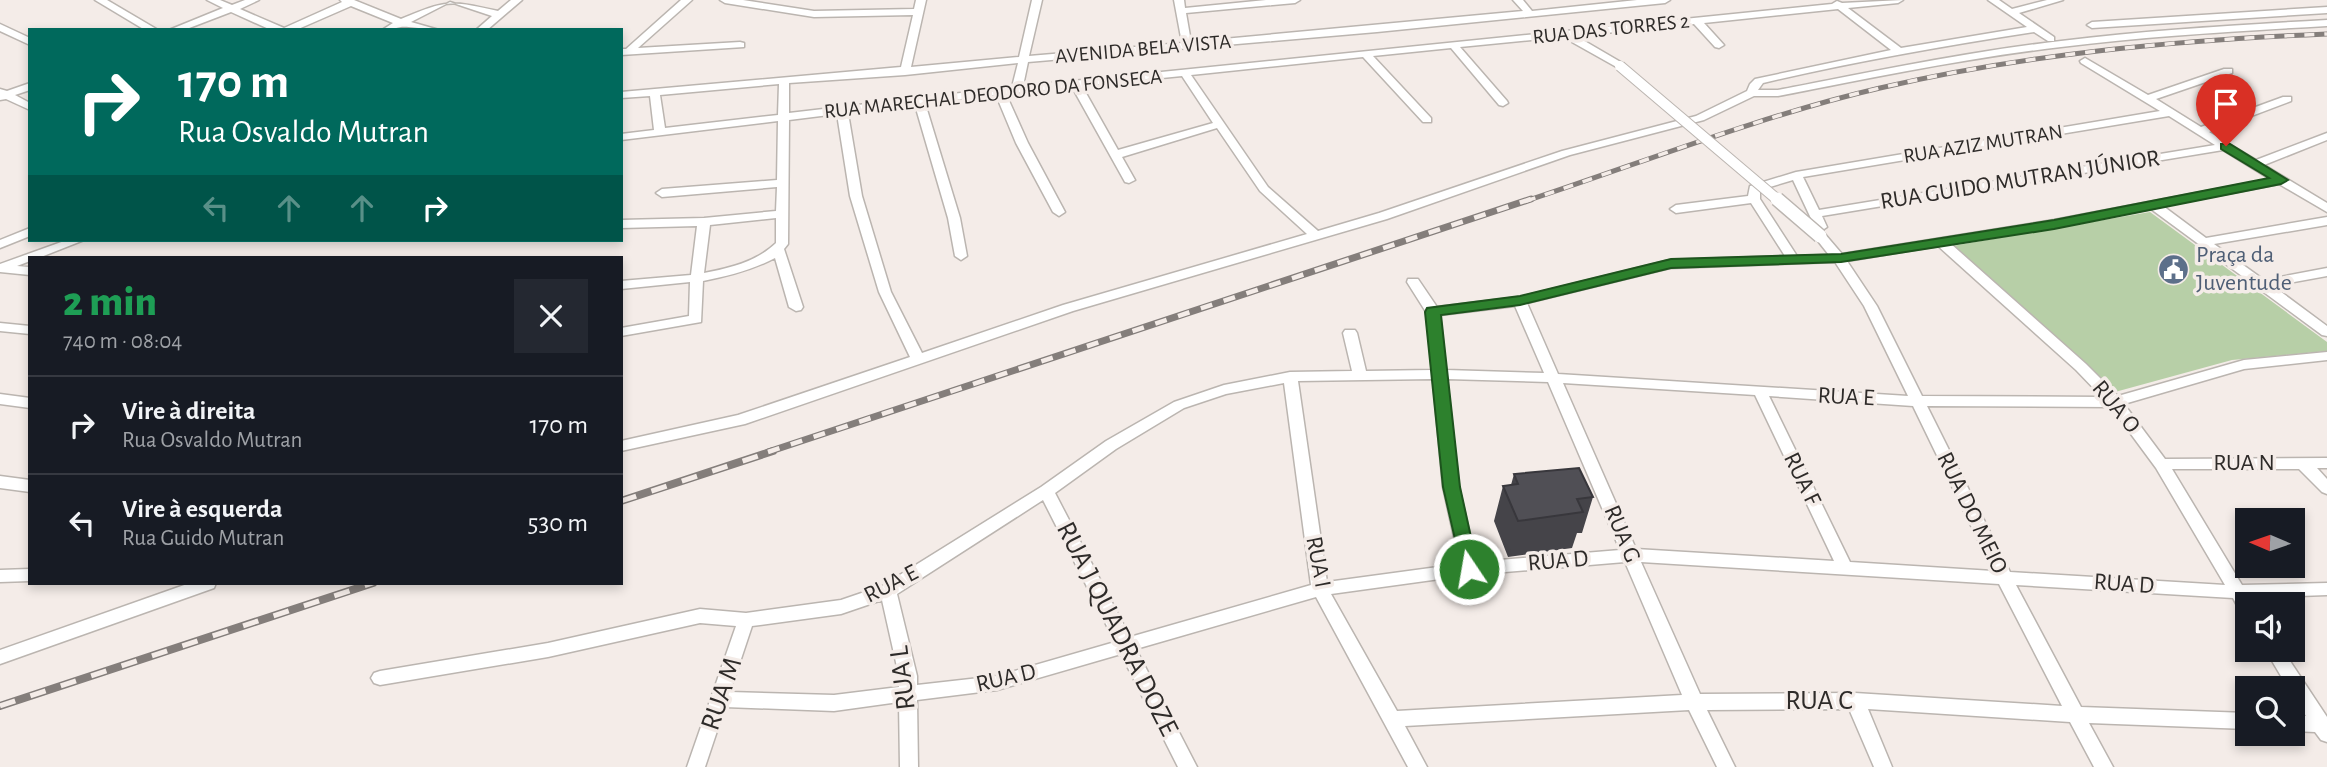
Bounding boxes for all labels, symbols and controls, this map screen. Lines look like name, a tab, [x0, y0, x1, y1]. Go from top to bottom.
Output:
street label: RUA DAS TORRES 2	[1532, 10, 1690, 48]
street label: AVENIDA BELA VISTA	[1054, 31, 1232, 67]
icon: right	[63, 56, 154, 147]
text: 170 m	[178, 58, 289, 107]
street label: RUA MARECHAL DEODORO DA FONSECA	[823, 66, 1163, 122]
pin	[2196, 74, 2256, 146]
icon: arrive	[2207, 85, 2245, 123]
text: Rua Osvaldo Mutran	[178, 116, 429, 148]
street label: RUA AZIZ MUTRAN	[1902, 121, 2064, 167]
street label: RUA GUIDO MUTRAN JÚNIOR	[1878, 144, 2161, 214]
icon: left	[197, 189, 235, 227]
icon: ahead	[270, 189, 308, 227]
icon: ahead	[343, 189, 381, 227]
icon: right	[416, 189, 454, 227]
place label: Praça da Juventude	[2196, 243, 2292, 295]
public building icon: Praça da Juventude	[2156, 252, 2190, 286]
button: close	[514, 279, 588, 353]
text: 2 min	[63, 281, 157, 323]
text: 740 m · 08:04	[63, 330, 182, 353]
street label: RUA O	[2087, 376, 2145, 438]
street label: RUA E	[1817, 384, 1875, 410]
text: Vire à direita	[122, 398, 256, 424]
icon: right	[63, 406, 101, 444]
text: 170 m	[529, 412, 588, 438]
text: Rua Osvaldo Mutran	[122, 429, 302, 452]
street label: RUA F	[1779, 449, 1825, 510]
street label: RUA DO MEIO	[1932, 449, 2012, 577]
street label: RUA N	[2213, 451, 2275, 475]
text: Vire à esquerda	[122, 496, 283, 522]
street label: RUA G	[1599, 502, 1645, 566]
icon: left	[63, 504, 101, 542]
north arrow	[2235, 508, 2305, 578]
map controls	[2235, 508, 2305, 746]
text: 530 m	[528, 510, 588, 536]
street label: RUA J QUADRA DOZE	[1051, 518, 1183, 740]
text: Rua Guido Mutran	[122, 527, 284, 550]
position arrow	[1432, 532, 1506, 606]
street label: RUA I	[1301, 534, 1335, 590]
street label: RUA D	[1527, 546, 1589, 576]
street label: RUA E	[860, 560, 922, 608]
street label: RUA D	[2093, 570, 2155, 598]
button: sound	[2235, 592, 2305, 662]
street label: RUA L	[885, 644, 921, 712]
street label: RUA M	[697, 654, 747, 734]
street label: RUA D	[974, 659, 1038, 697]
button: search	[2235, 676, 2305, 746]
street label: RUA C	[1785, 687, 1853, 715]

